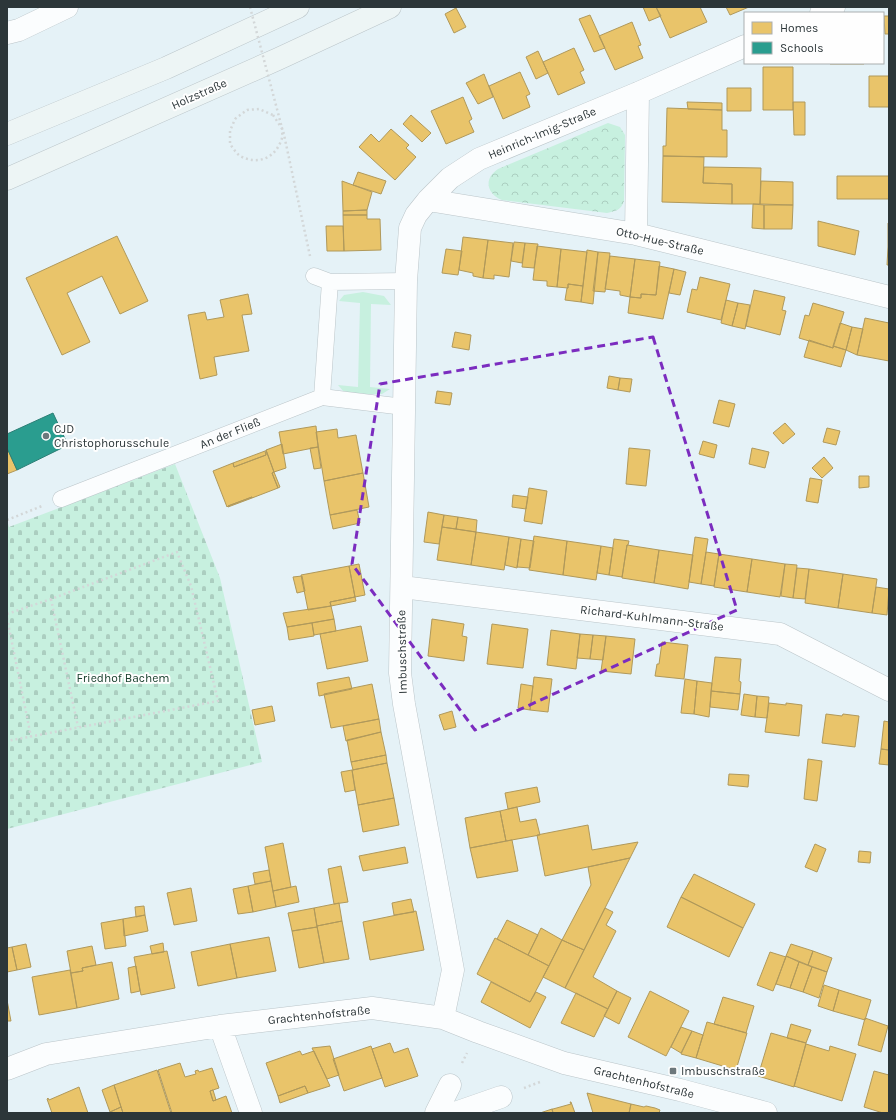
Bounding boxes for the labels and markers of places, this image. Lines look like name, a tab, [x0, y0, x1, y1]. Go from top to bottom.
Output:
place label: CJD Christophorusschule	[54, 422, 169, 450]
marker: CJD Christophorusschule	[41, 431, 51, 441]
place label: Imbuschstraße	[681, 1064, 765, 1078]
marker: Imbuschstraße	[668, 1066, 678, 1076]

